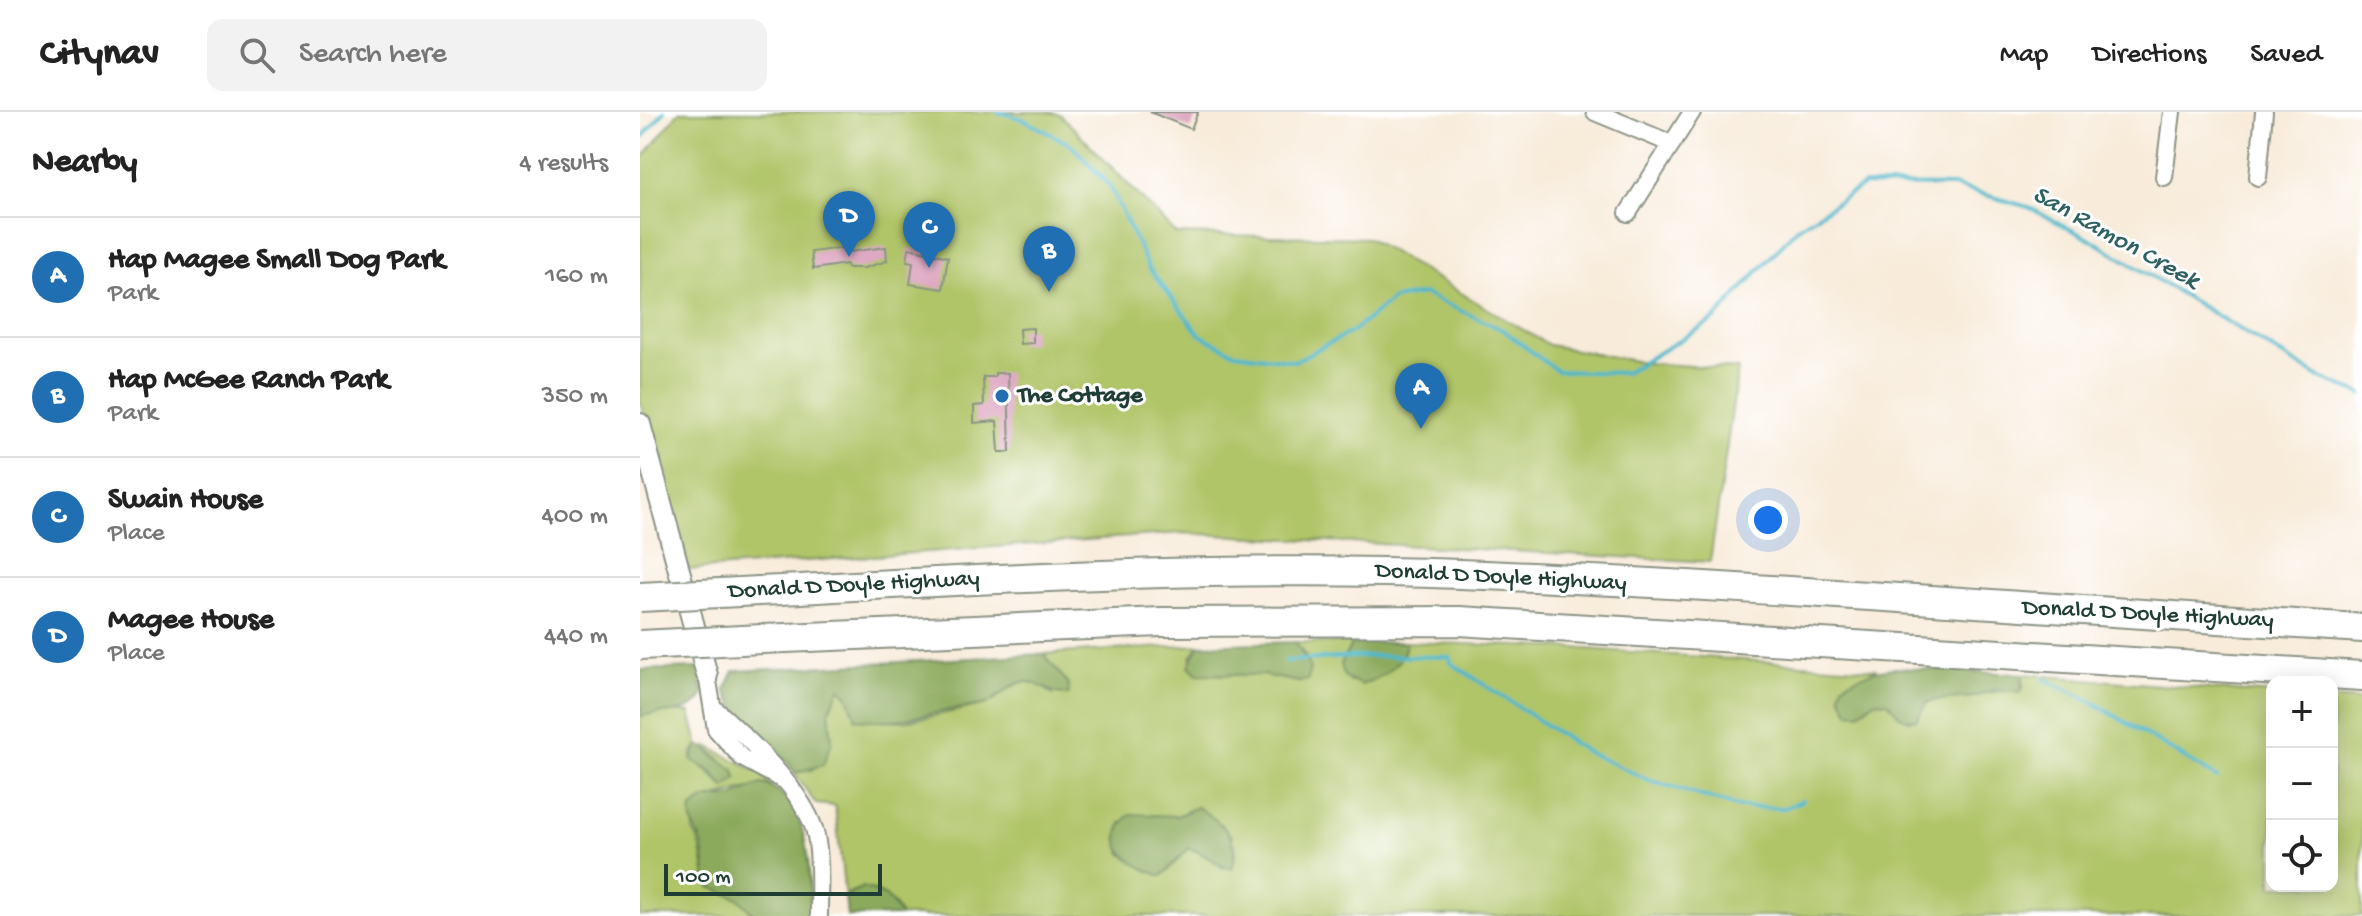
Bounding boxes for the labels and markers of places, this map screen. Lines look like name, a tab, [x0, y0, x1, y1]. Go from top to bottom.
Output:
pin: D	[823, 191, 875, 257]
pin: C	[903, 202, 955, 268]
pin: B	[1023, 226, 1075, 292]
pin: A	[1395, 363, 1447, 429]
place label: The Cottage	[1016, 382, 1144, 411]
marker: The Cottage	[993, 387, 1011, 405]

